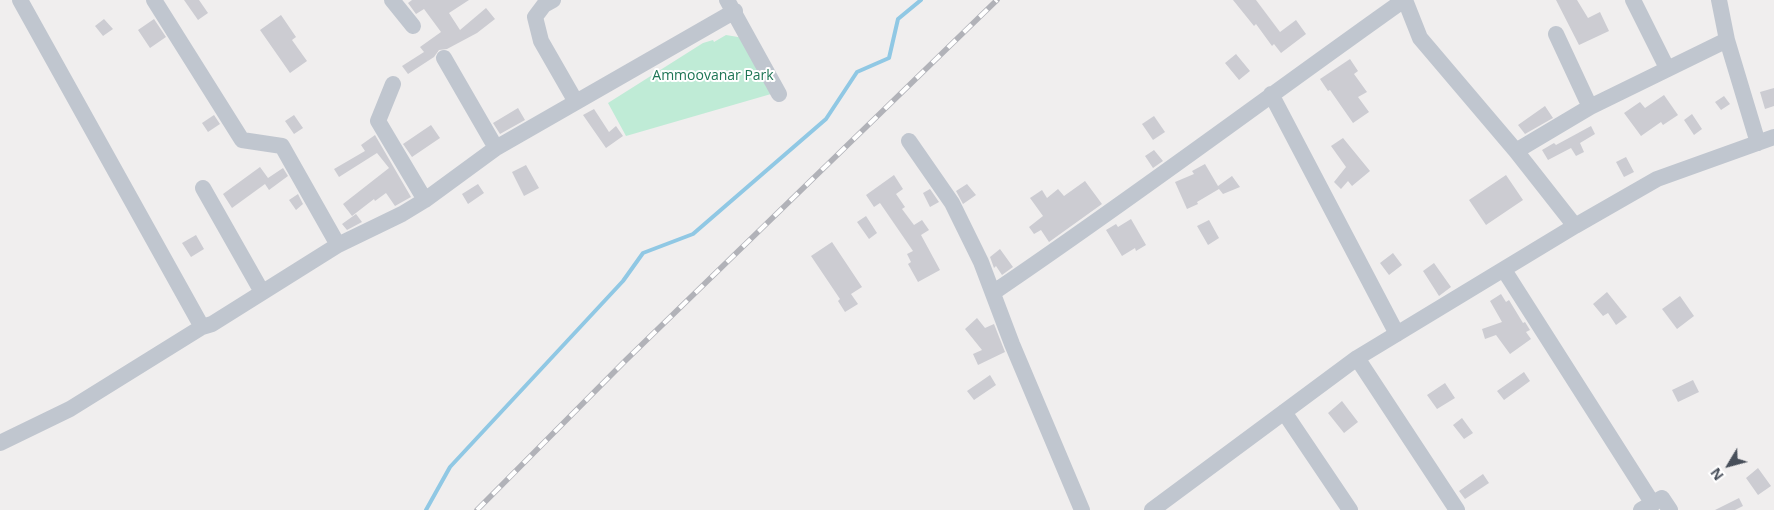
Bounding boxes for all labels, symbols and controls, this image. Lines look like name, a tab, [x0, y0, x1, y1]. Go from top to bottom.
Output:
park label: Ammoovanar Park	[652, 68, 774, 84]
north arrow	[1704, 440, 1754, 490]
text: N	[1706, 464, 1728, 485]

